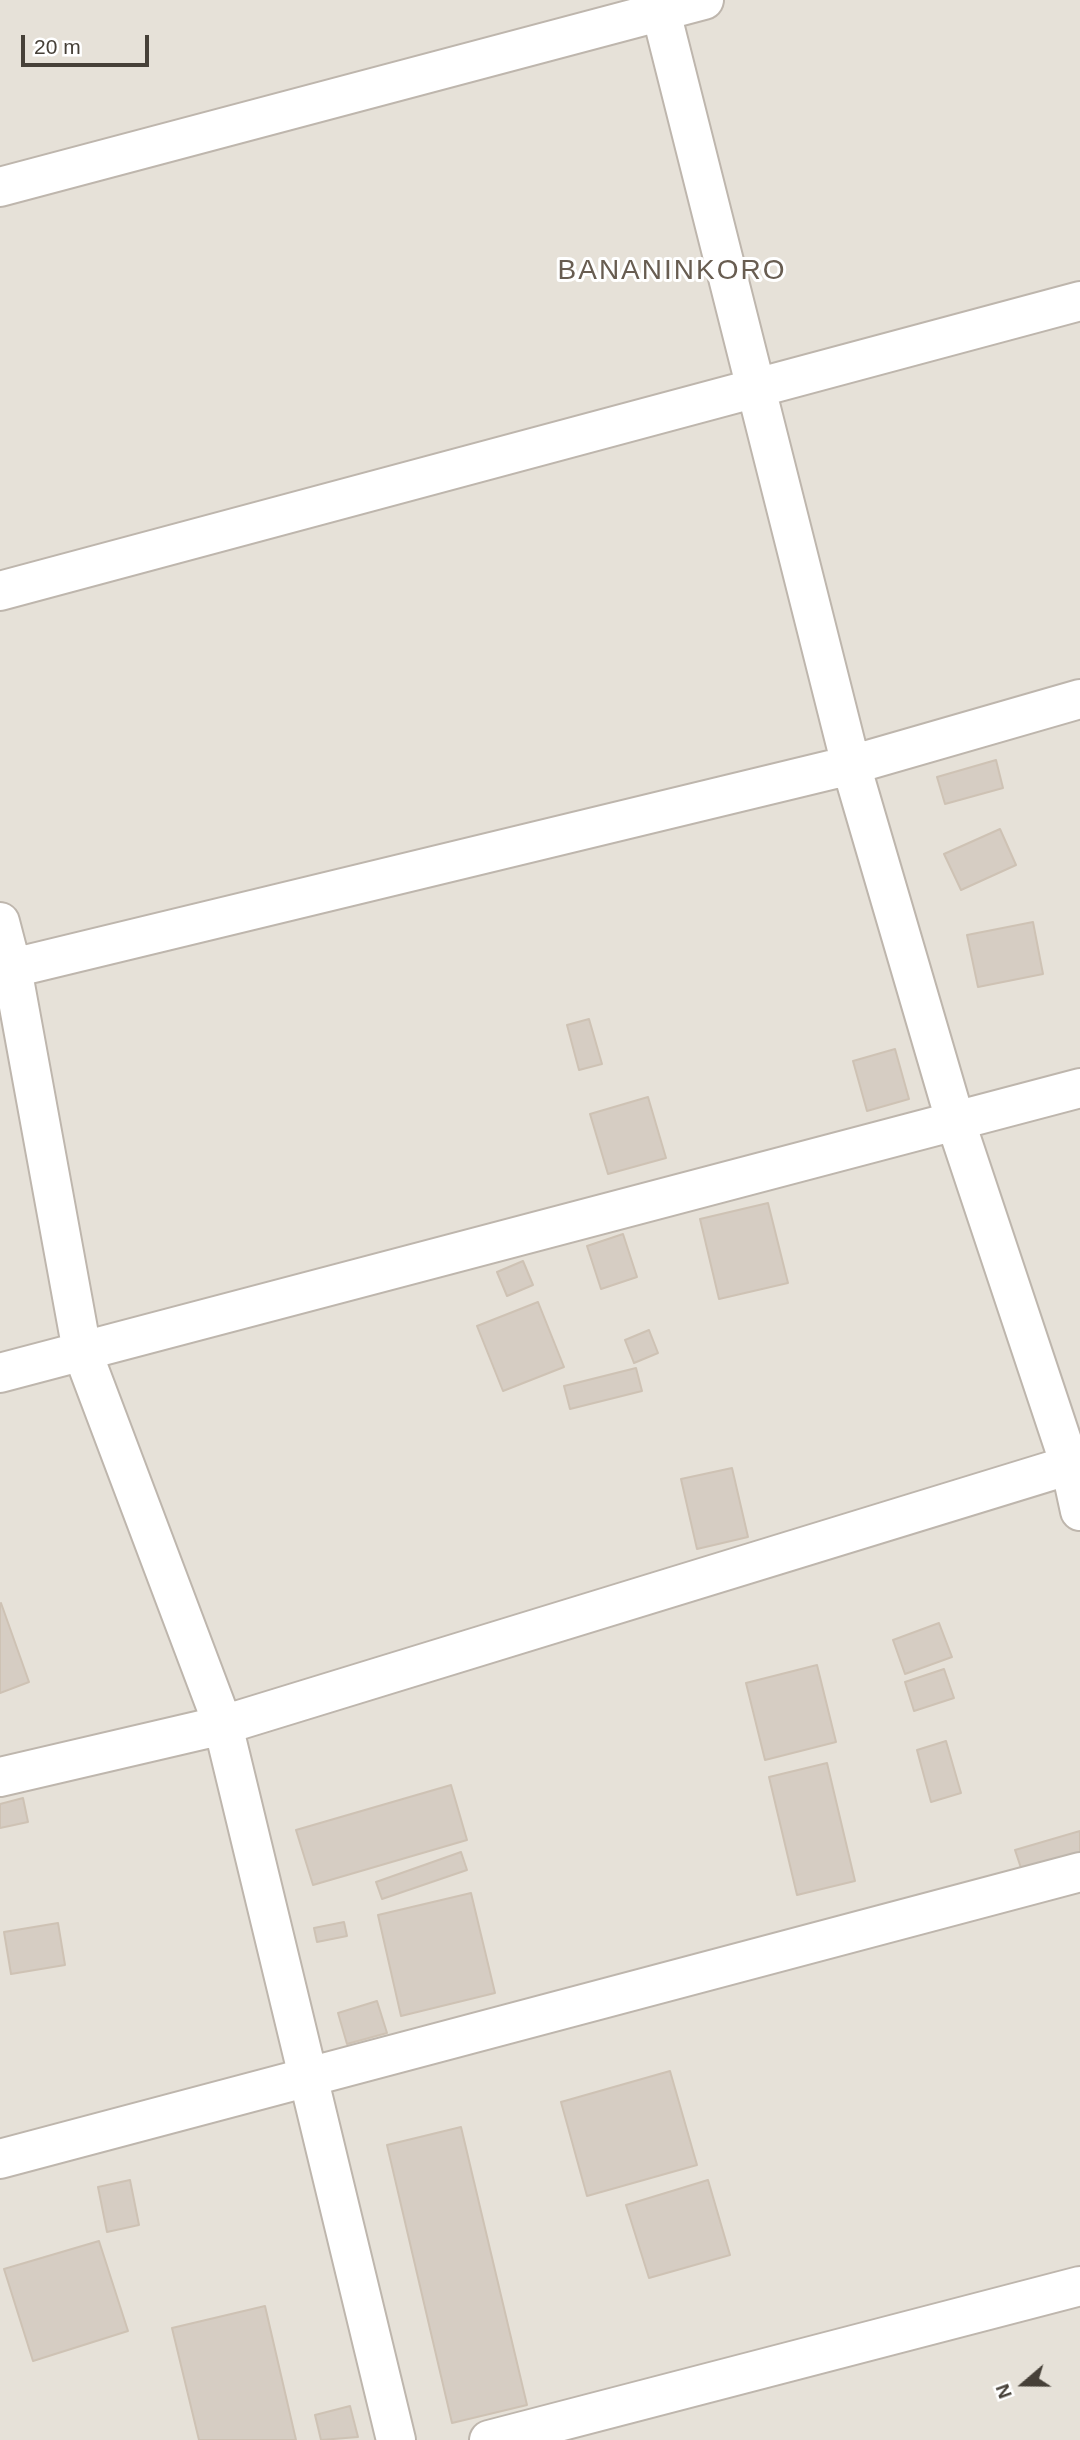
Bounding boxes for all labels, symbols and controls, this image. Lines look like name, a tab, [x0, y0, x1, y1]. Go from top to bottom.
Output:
scale bar	[24, 21, 152, 65]
text: 20 m	[34, 35, 81, 58]
district label: BANANINKORO	[559, 254, 785, 288]
north arrow	[989, 2349, 1059, 2419]
text: N	[992, 2381, 1016, 2401]

